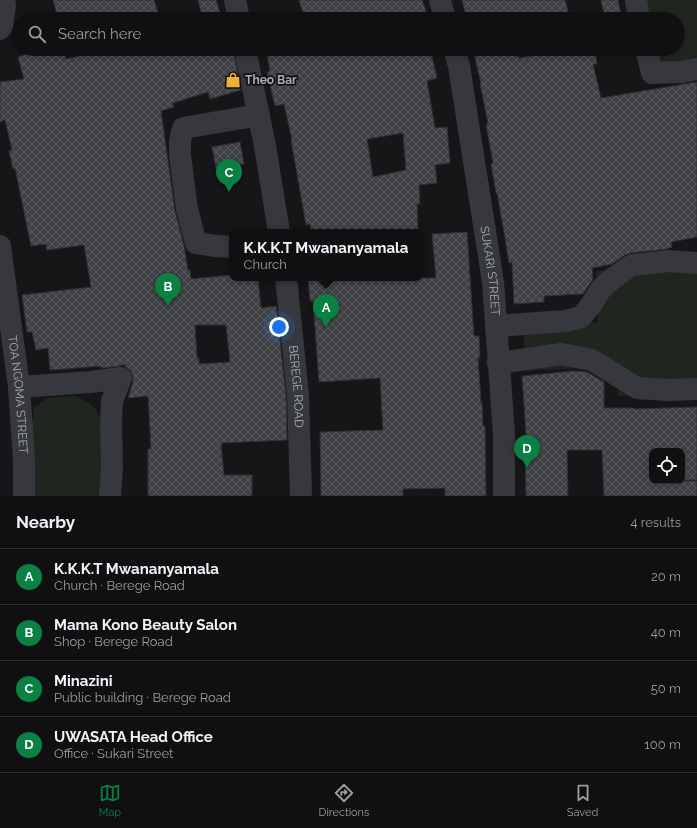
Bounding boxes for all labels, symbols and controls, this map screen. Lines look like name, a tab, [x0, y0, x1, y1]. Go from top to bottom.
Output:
search box	[12, 12, 685, 56]
icon: search	[26, 23, 48, 45]
text: Search here	[58, 25, 141, 43]
shop icon: Theo Bar	[224, 71, 242, 89]
place label: Theo Bar	[245, 73, 297, 87]
pin: C	[216, 159, 242, 192]
street label: SUKARI STREET	[477, 225, 502, 317]
popup	[229, 229, 423, 281]
text: K.K.K.T Mwananyamala	[244, 239, 408, 257]
text: Church	[244, 257, 287, 272]
pin: B	[155, 273, 181, 306]
pin: A	[313, 294, 339, 327]
your location	[269, 317, 289, 337]
street label: TOA NGOMA STREET	[5, 335, 31, 455]
street label: BEREGE ROAD	[286, 345, 306, 428]
pin: D	[514, 435, 540, 468]
map controls	[649, 448, 685, 484]
button: locate	[649, 448, 685, 484]
text: Nearby	[16, 512, 75, 532]
text: 4 results	[630, 515, 681, 530]
text: K.K.K.T Mwananyamala	[54, 560, 219, 578]
text: A	[25, 569, 33, 584]
text: 20 m	[651, 569, 681, 584]
text: Church · Berege Road	[54, 578, 185, 593]
text: Mama Kono Beauty Salon	[54, 616, 237, 634]
text: B	[25, 625, 33, 640]
text: 40 m	[651, 625, 681, 640]
text: Shop · Berege Road	[54, 634, 173, 649]
text: Minazini	[54, 672, 113, 690]
text: C	[25, 681, 33, 696]
text: 50 m	[651, 681, 681, 696]
text: Public building · Berege Road	[54, 690, 231, 705]
text: UWASATA Head Office	[54, 728, 213, 746]
text: D	[24, 737, 34, 752]
text: 100 m	[644, 737, 681, 752]
text: Office · Sukari Street	[54, 746, 173, 761]
tab: Map	[99, 782, 121, 819]
tab: Directions	[319, 782, 369, 819]
tab: Saved	[567, 782, 598, 819]

